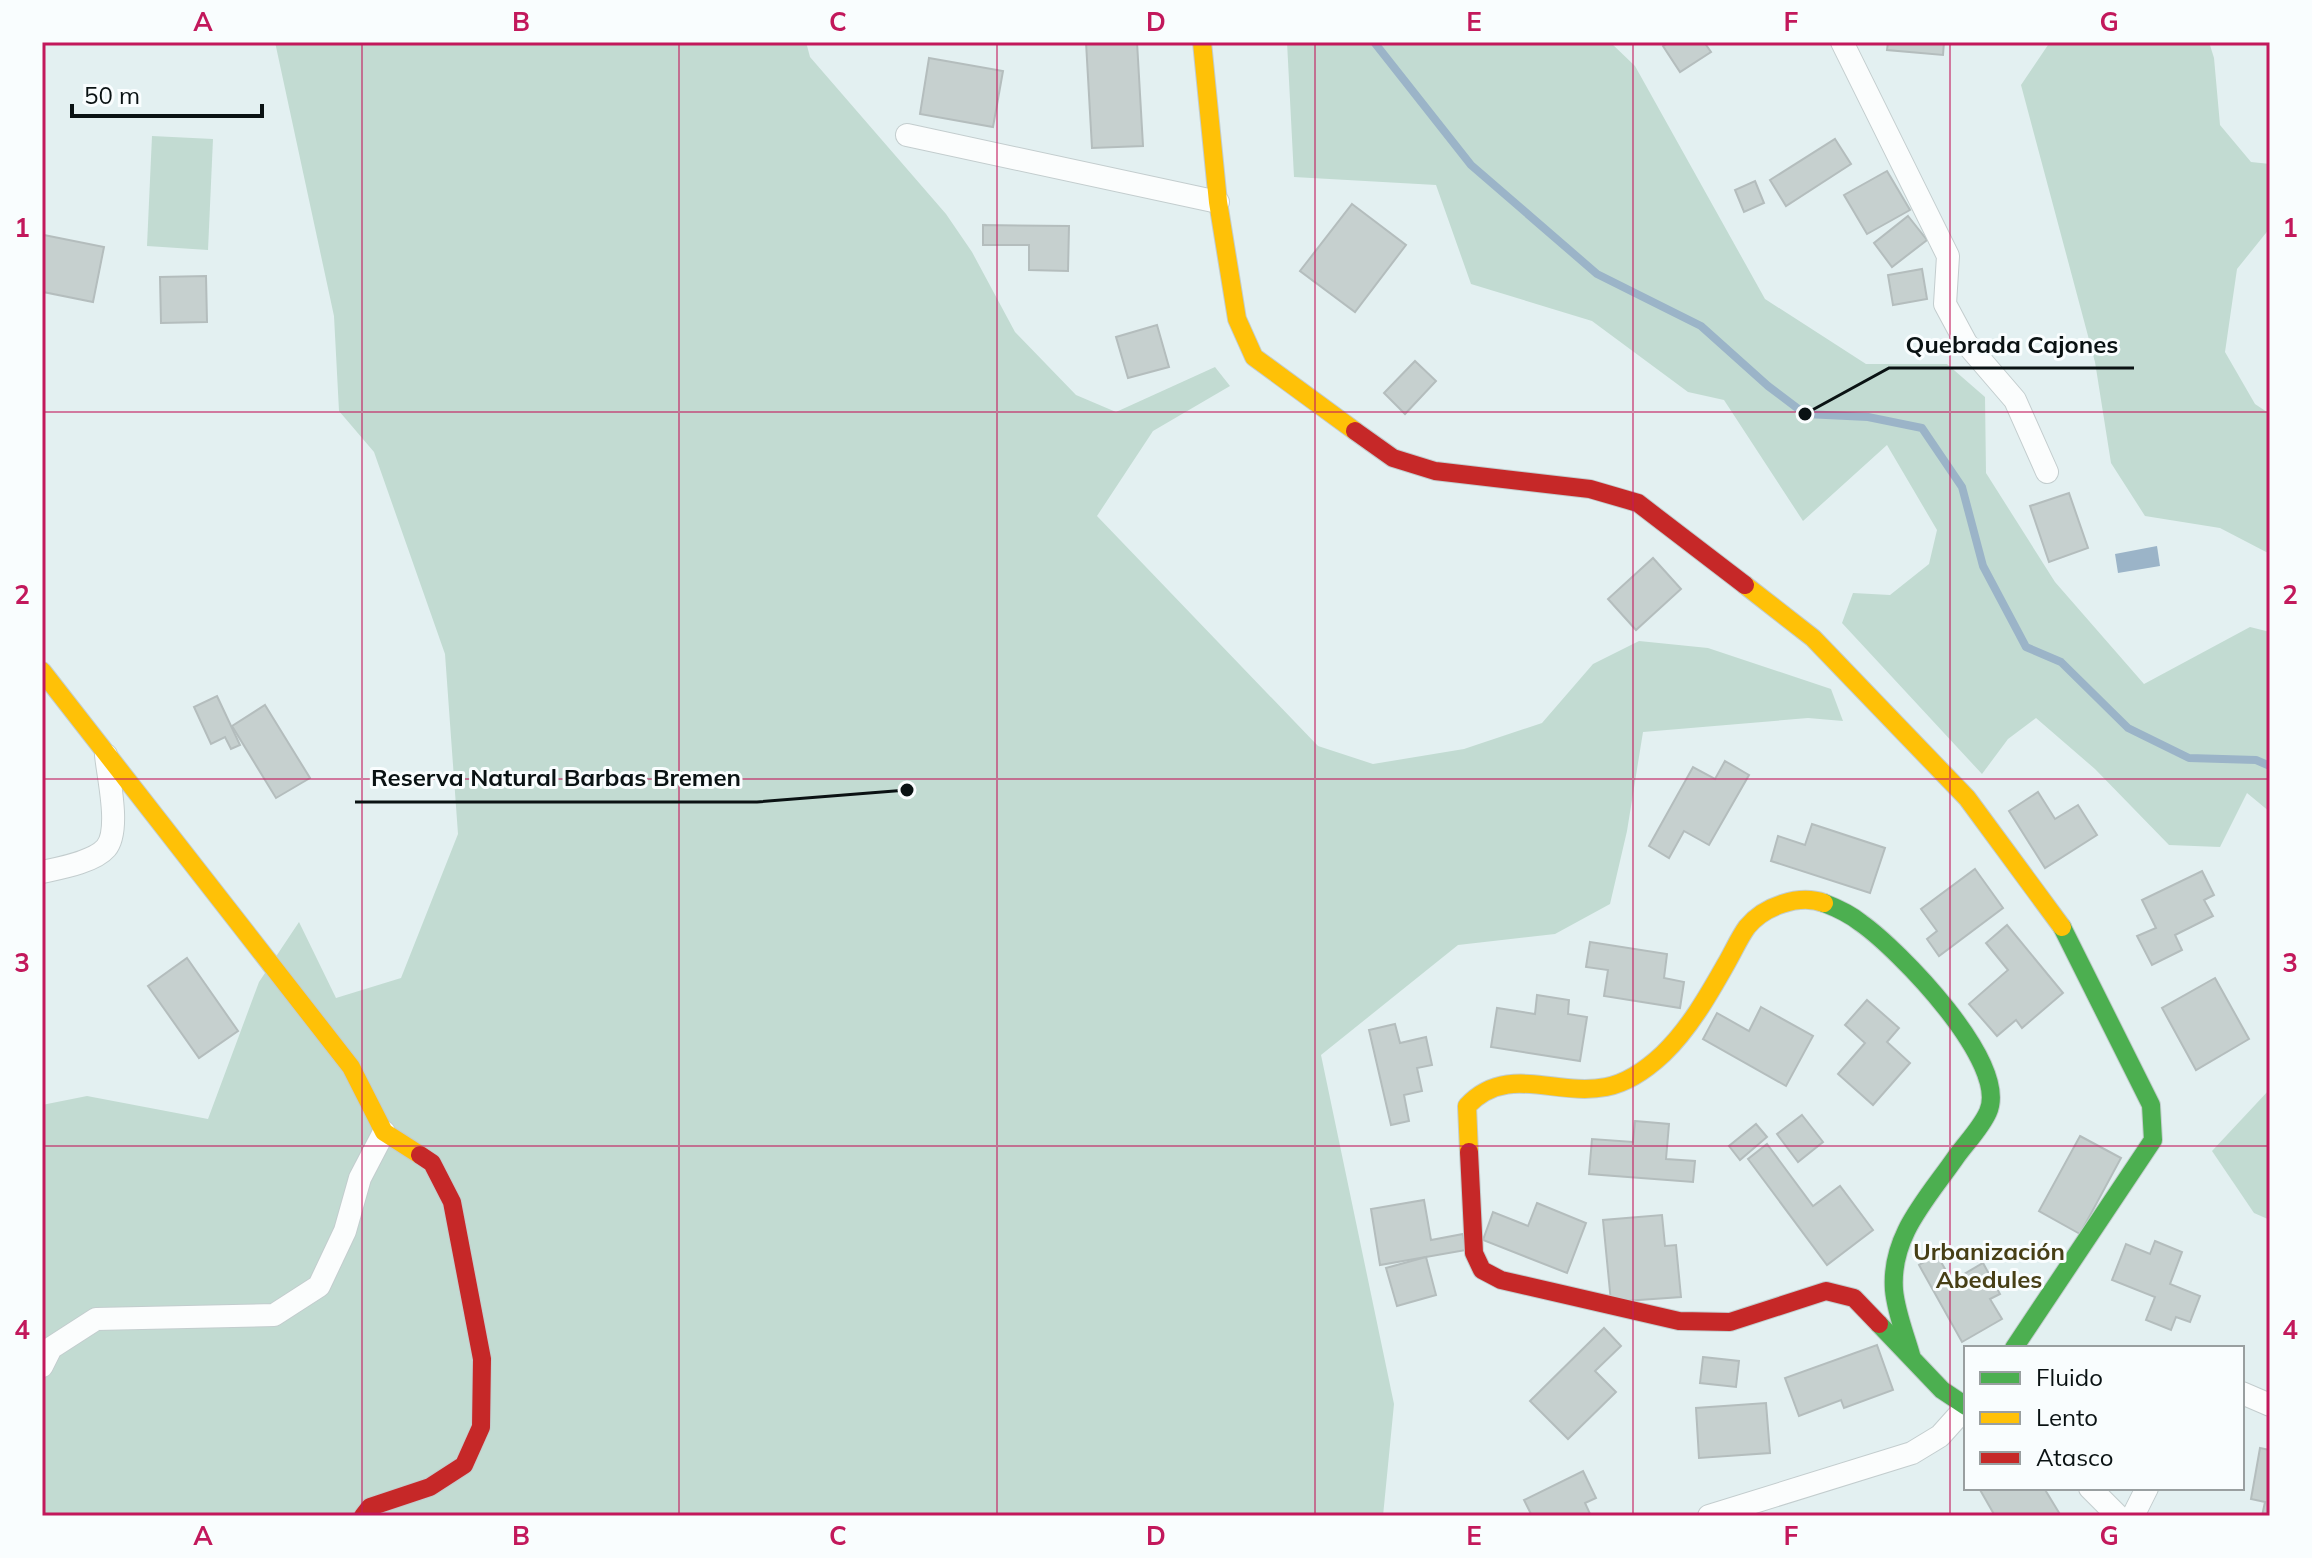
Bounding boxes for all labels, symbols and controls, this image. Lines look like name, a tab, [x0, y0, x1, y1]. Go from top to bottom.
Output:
text: A	[193, 5, 213, 38]
text: B	[512, 5, 530, 38]
text: C	[829, 5, 847, 38]
text: D	[1146, 5, 1166, 38]
text: E	[1466, 5, 1482, 38]
text: F	[1784, 5, 1799, 38]
text: G	[2099, 5, 2119, 38]
scale bar	[72, 68, 262, 118]
text: 50 m	[84, 80, 140, 110]
text: 1	[14, 211, 30, 244]
text: 1	[2282, 211, 2298, 244]
callout: Quebrada Cajones	[1889, 320, 2134, 368]
text: Quebrada Cajones	[1906, 329, 2118, 359]
text: 2	[14, 578, 30, 611]
text: 2	[2282, 578, 2298, 611]
callout: Reserva Natural Barbas Bremen	[355, 754, 757, 802]
text: Reserva Natural Barbas Bremen	[371, 762, 741, 792]
text: 3	[14, 946, 30, 979]
text: 3	[2282, 946, 2298, 979]
district label: Urbanización Abedules	[1913, 1236, 2065, 1294]
text: 4	[14, 1313, 30, 1346]
text: 4	[2282, 1313, 2298, 1346]
legend	[1964, 1346, 2244, 1490]
text: Fluido	[2036, 1362, 2103, 1392]
text: Lento	[2036, 1402, 2098, 1432]
text: Atasco	[2036, 1442, 2113, 1472]
text: A	[193, 1519, 213, 1552]
text: B	[512, 1519, 530, 1552]
text: C	[829, 1519, 847, 1552]
text: D	[1146, 1519, 1166, 1552]
text: E	[1466, 1519, 1482, 1552]
text: F	[1784, 1519, 1799, 1552]
text: G	[2099, 1519, 2119, 1552]

